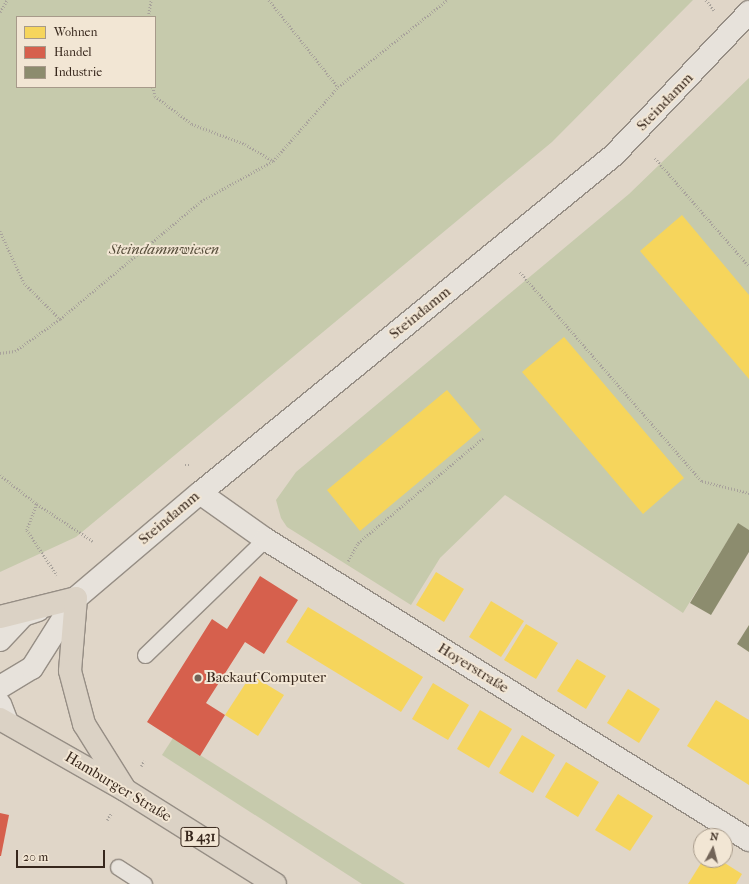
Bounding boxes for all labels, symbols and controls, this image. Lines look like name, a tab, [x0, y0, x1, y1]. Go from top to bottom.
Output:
legend	[16, 16, 156, 88]
text: Wohnen	[54, 25, 98, 39]
text: Handel	[54, 45, 92, 59]
text: Industrie	[54, 65, 102, 79]
street label: Steindamm	[633, 69, 697, 135]
park label: Steindammwiesen	[109, 241, 219, 259]
street label: Steindamm	[386, 283, 454, 343]
street label: Steindamm	[135, 487, 203, 549]
street label: Hoyerstraße	[434, 639, 512, 697]
place label: Backauf Computer	[206, 669, 326, 687]
marker: Backauf Computer	[193, 673, 203, 683]
street label: Hamburger Straße	[62, 748, 174, 826]
road number: B 431	[180, 825, 220, 849]
north arrow	[693, 828, 733, 868]
text: N	[709, 830, 719, 844]
scale bar	[18, 842, 107, 868]
text: 20 m	[23, 850, 48, 864]

